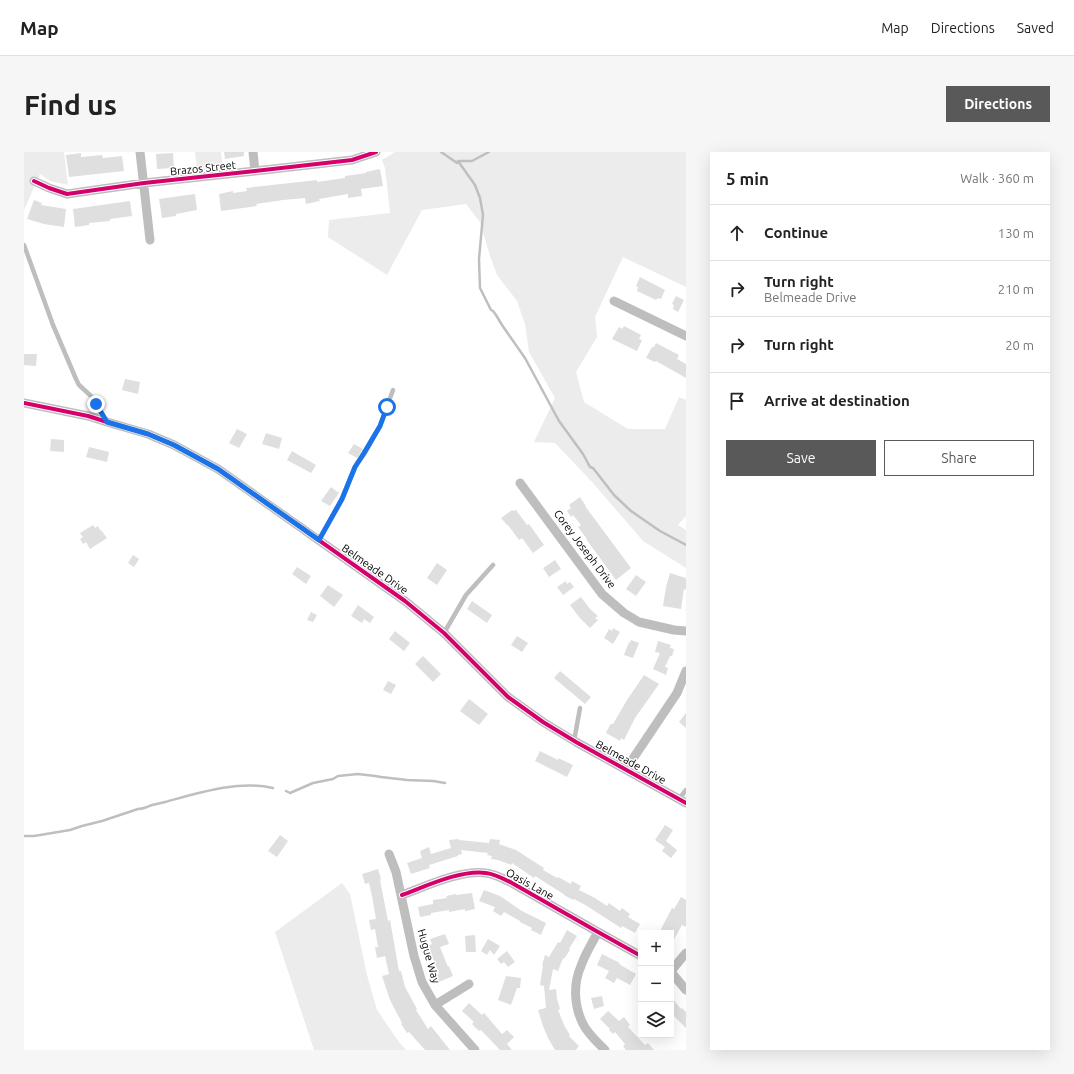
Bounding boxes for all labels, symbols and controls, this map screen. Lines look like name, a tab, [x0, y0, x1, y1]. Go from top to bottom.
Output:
text: Map	[20, 17, 59, 39]
text: Map	[881, 20, 909, 36]
text: Directions	[931, 20, 995, 36]
text: Saved	[1017, 20, 1054, 36]
button: Directions	[946, 86, 1050, 122]
text: Find us	[24, 89, 117, 120]
street label: Brazos Street	[169, 159, 237, 177]
text: 5 min	[726, 169, 769, 188]
text: Walk · 360 m	[960, 171, 1034, 185]
icon: ahead	[726, 222, 748, 244]
text: Continue	[764, 224, 828, 241]
text: 130 m	[998, 226, 1034, 240]
text: Turn right	[764, 273, 834, 290]
icon: right	[726, 278, 748, 300]
text: 210 m	[998, 282, 1034, 296]
text: Belmeade Drive	[764, 290, 856, 304]
icon: right	[726, 334, 748, 356]
text: Turn right	[764, 336, 834, 353]
text: 20 m	[1005, 338, 1034, 352]
icon: arrive	[726, 390, 748, 412]
text: Arrive at destination	[764, 392, 910, 409]
route end	[87, 395, 105, 413]
route start	[378, 398, 396, 416]
button: Save	[726, 440, 876, 476]
button: Share	[884, 440, 1034, 476]
street label: Corey Joseph Drive	[552, 507, 618, 591]
street label: Belmeade Drive	[340, 542, 410, 596]
street label: Belmeade Drive	[594, 738, 668, 786]
street label: Oasis Lane	[504, 866, 556, 902]
street label: Hugue Way	[416, 927, 443, 985]
map controls	[638, 930, 674, 1038]
button: +	[638, 930, 674, 966]
button: −	[638, 966, 674, 1002]
button: layers	[638, 1002, 674, 1038]

